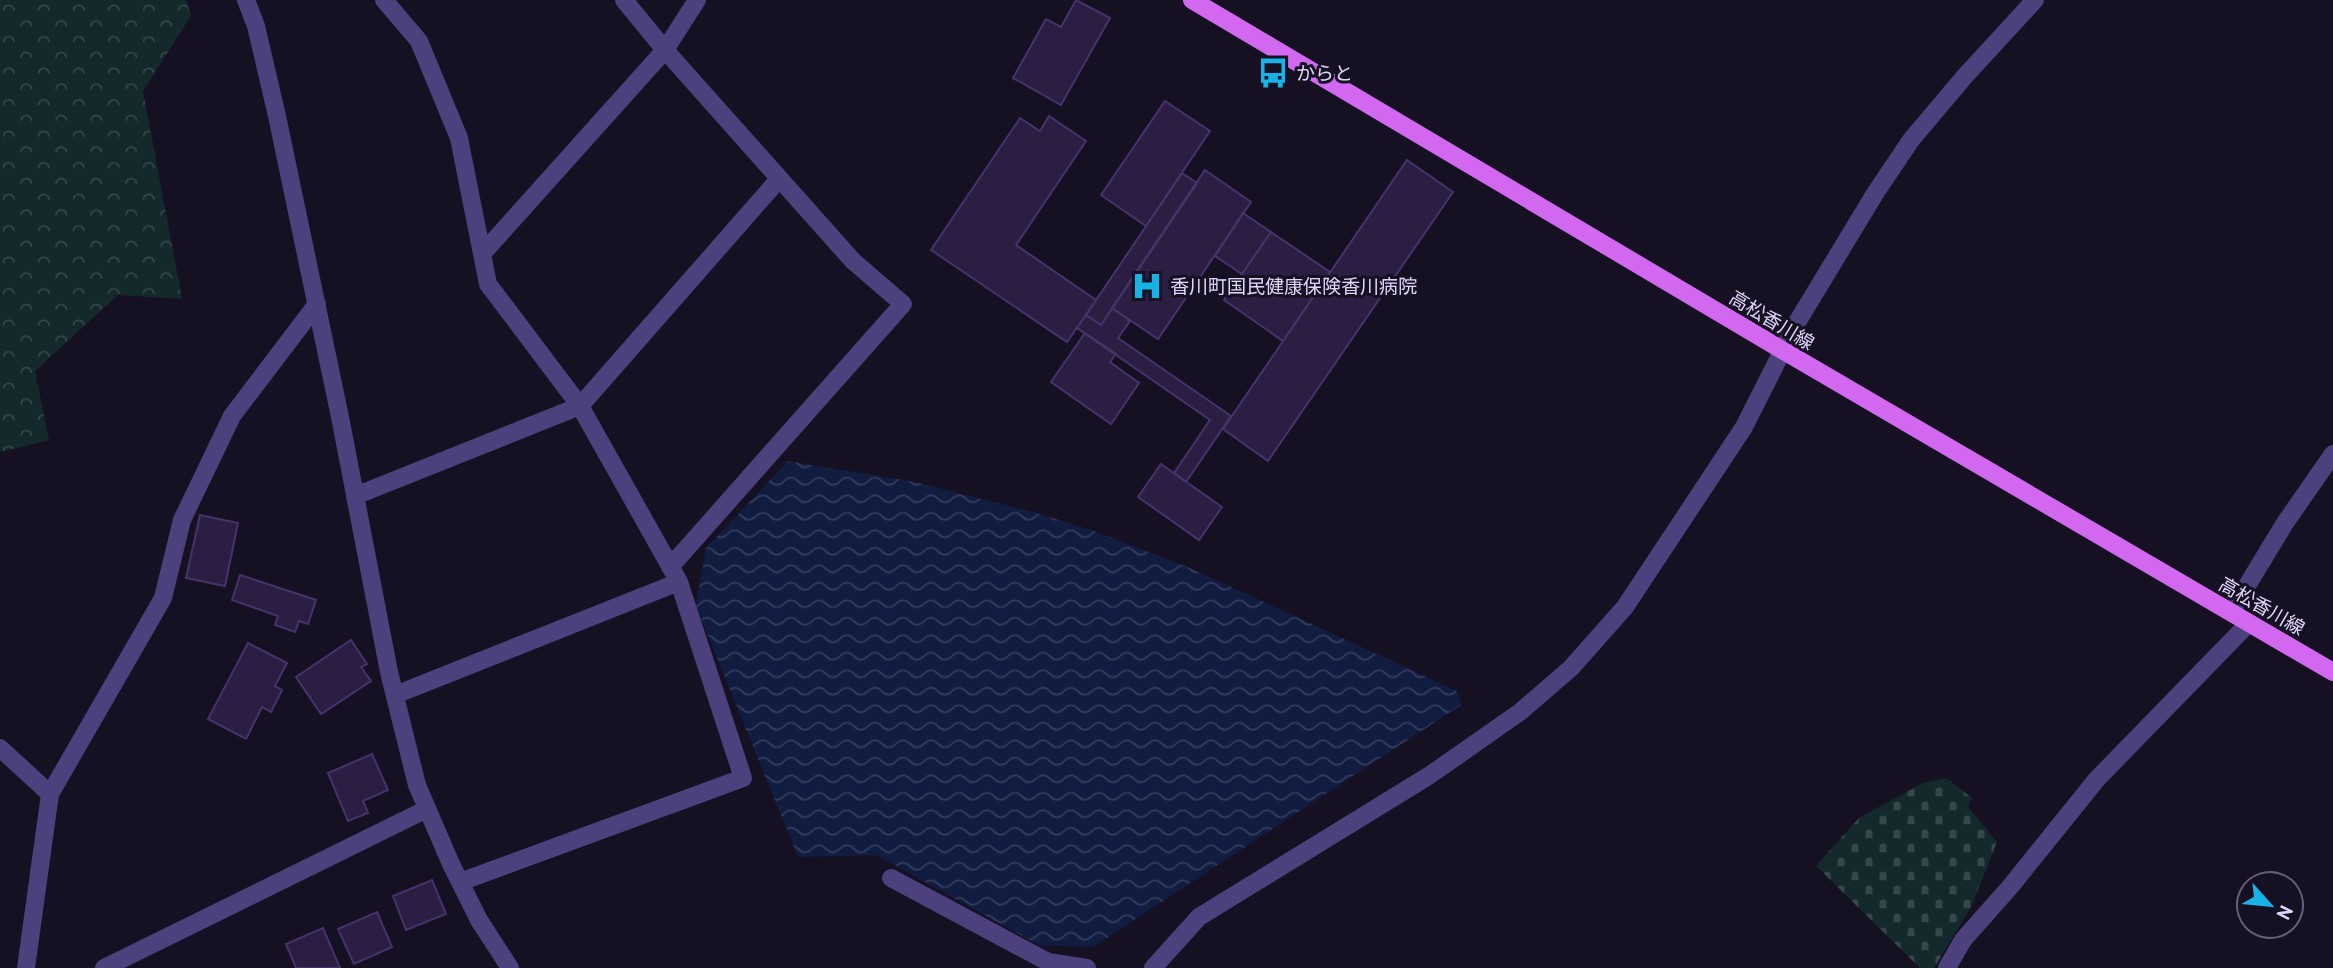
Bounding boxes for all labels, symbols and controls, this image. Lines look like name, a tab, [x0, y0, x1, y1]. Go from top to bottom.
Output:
bus stop icon: からと	[1256, 56, 1290, 90]
place label: からと	[1296, 61, 1353, 85]
hospital icon: 香川町国民健康保険香川病院	[1130, 269, 1164, 303]
place label: 香川町国民健康保険香川病院	[1170, 274, 1417, 298]
street label: 高松香川線	[1725, 285, 1819, 355]
street label: 高松香川線	[2215, 572, 2309, 640]
north arrow	[2235, 870, 2305, 940]
text: N	[2272, 902, 2299, 924]

